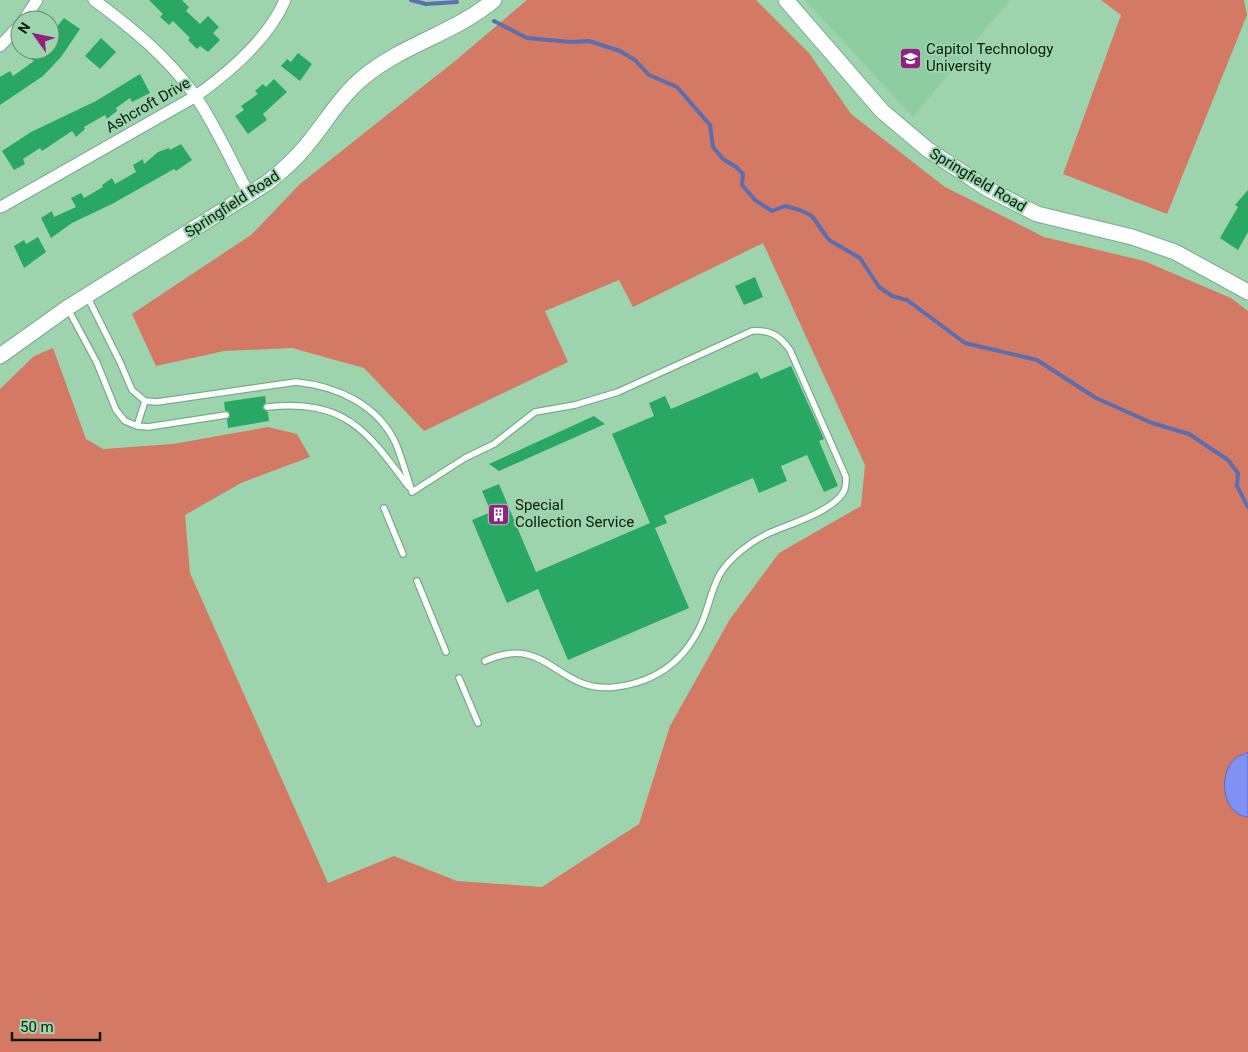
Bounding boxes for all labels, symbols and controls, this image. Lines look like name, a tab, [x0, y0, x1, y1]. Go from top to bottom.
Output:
north arrow	[10, 10, 60, 60]
text: N	[15, 19, 34, 36]
place label: Capitol Technology University	[926, 40, 1053, 75]
school or university icon: Capitol Technology University	[898, 46, 922, 70]
street label: Ashcroft Drive	[102, 74, 194, 136]
street label: Springfield Road	[927, 144, 1029, 216]
street label: Springfield Road	[181, 167, 283, 241]
place label: Special Collection Service	[515, 496, 634, 531]
building icon: Special Collection Service	[487, 502, 511, 526]
scale bar	[12, 1010, 100, 1042]
text: 50 m	[20, 1018, 54, 1036]

